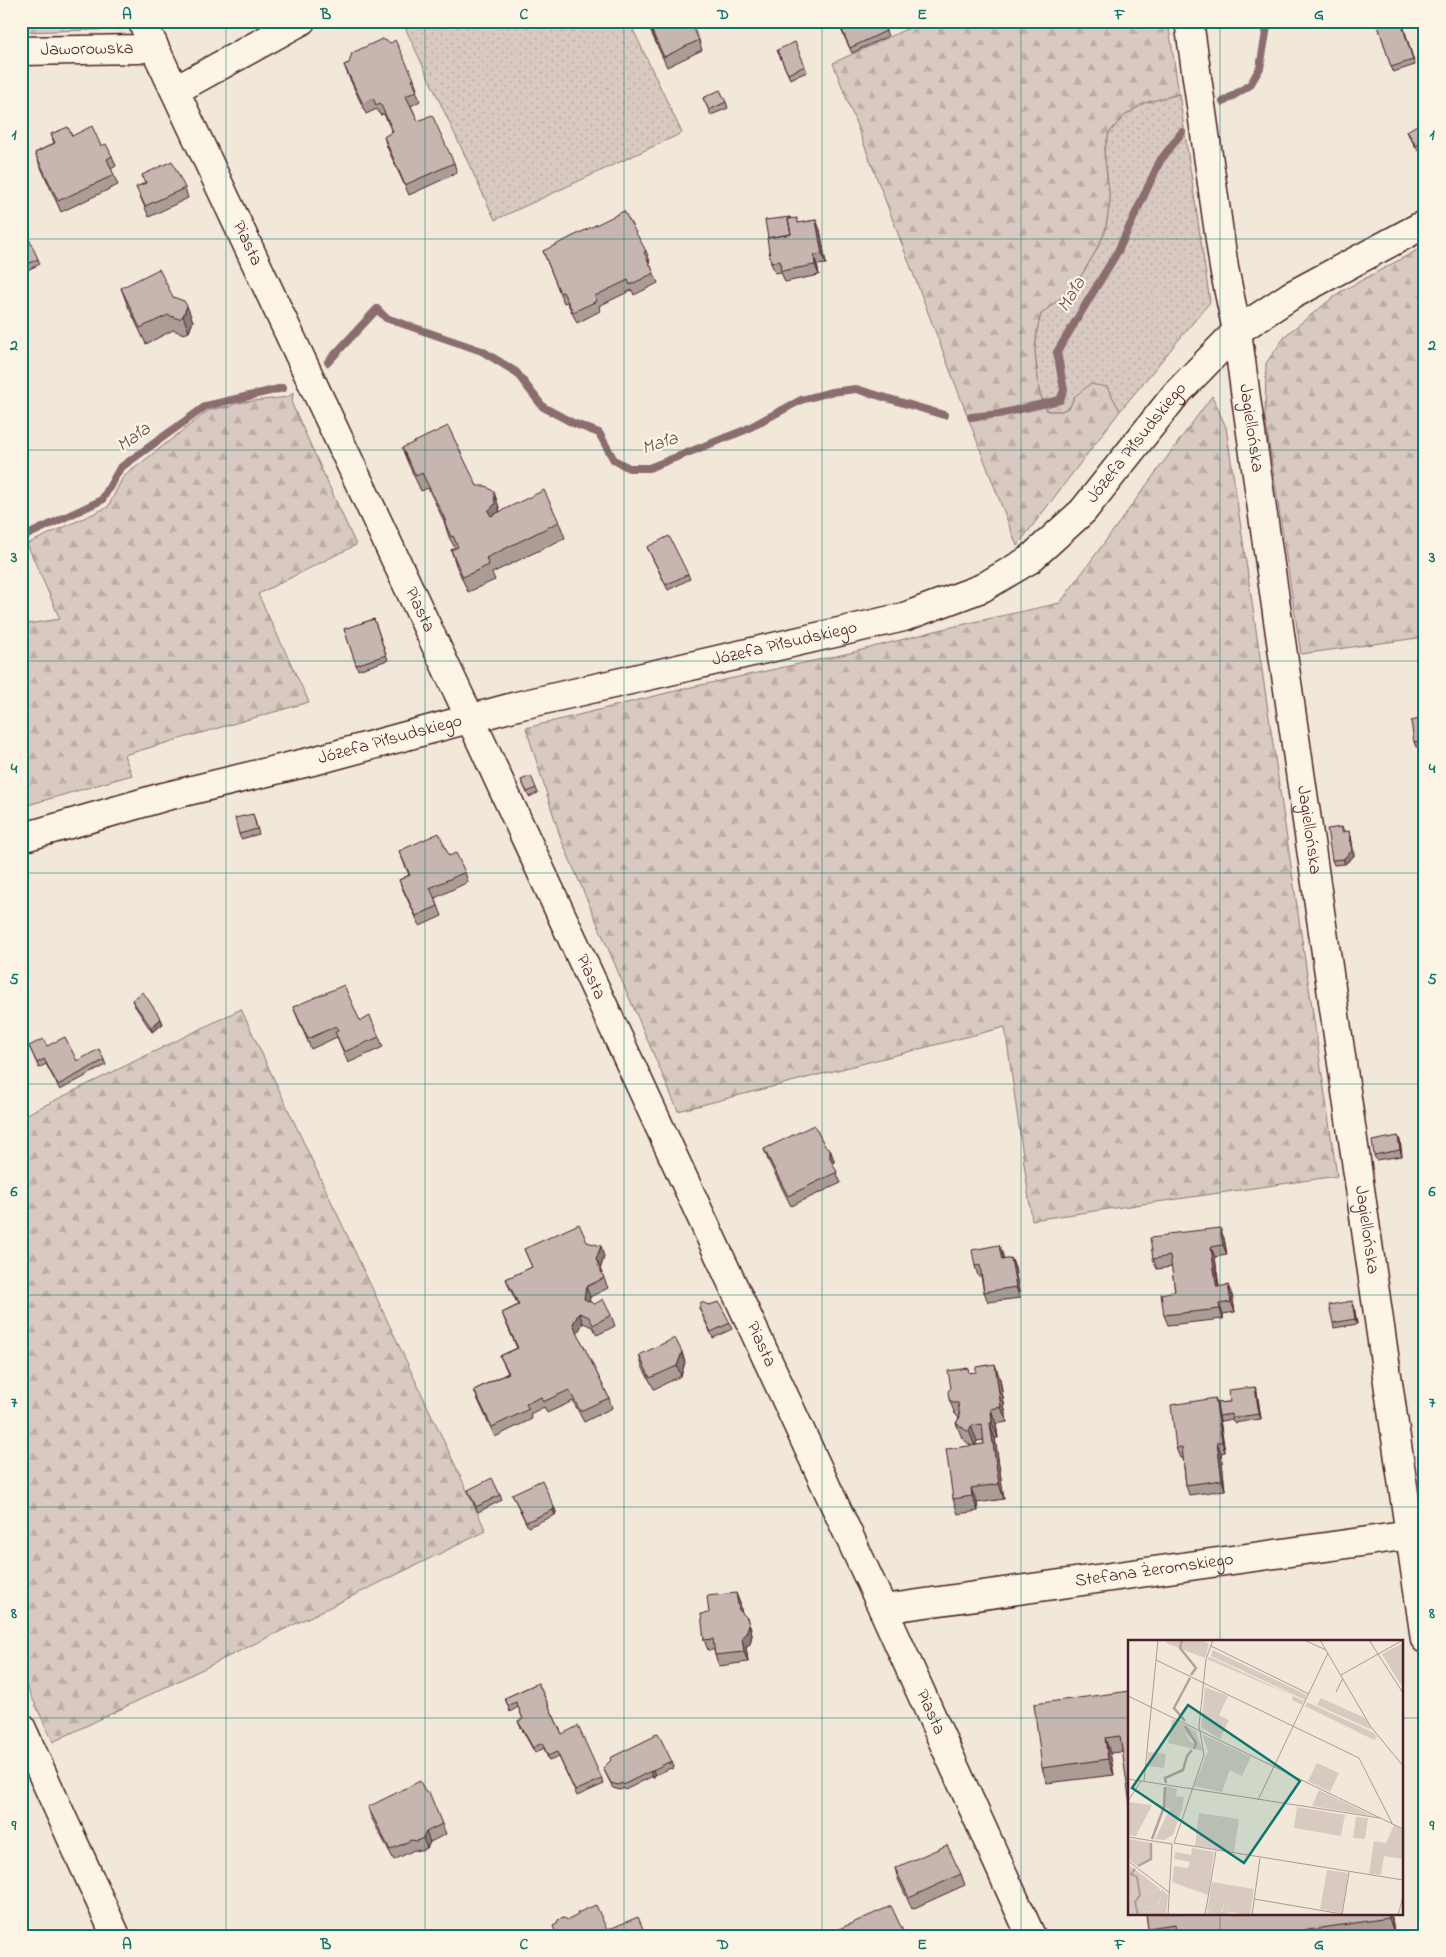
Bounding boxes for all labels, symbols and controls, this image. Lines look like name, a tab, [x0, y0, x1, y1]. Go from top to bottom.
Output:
text: A	[122, 3, 132, 27]
text: B	[320, 3, 332, 27]
text: C	[520, 3, 529, 27]
text: D	[716, 3, 729, 27]
text: E	[917, 3, 927, 27]
text: F	[1114, 3, 1126, 27]
text: G	[1314, 3, 1324, 27]
street label: Jaworowska	[40, 36, 134, 64]
text: 1	[11, 123, 17, 147]
text: 1	[1429, 123, 1435, 147]
street label: Piasta	[225, 217, 269, 271]
water label: Mała	[1051, 272, 1093, 318]
text: 2	[9, 334, 18, 358]
text: 2	[1427, 334, 1436, 358]
street label: Józefa Piłsudskiego	[1081, 377, 1193, 509]
street label: Jagiellońska	[1231, 382, 1270, 474]
water label: Mała	[111, 416, 157, 460]
water label: Mała	[639, 425, 682, 462]
text: 3	[10, 546, 18, 570]
text: 3	[1428, 546, 1436, 570]
street label: Piasta	[397, 583, 441, 637]
street label: Józefa Piłsudskiego	[709, 615, 860, 674]
street label: Józefa Piłsudskiego	[315, 708, 465, 772]
text: 4	[10, 757, 18, 781]
text: 4	[1428, 757, 1436, 781]
street label: Jagiellońska	[1289, 784, 1328, 876]
street label: Piasta	[568, 950, 612, 1004]
text: 5	[9, 968, 19, 992]
text: 5	[1427, 968, 1437, 992]
text: 6	[9, 1180, 18, 1204]
text: 6	[1427, 1180, 1436, 1204]
street label: Jagiellońska	[1347, 1184, 1385, 1276]
street label: Piasta	[739, 1318, 782, 1372]
text: 7	[11, 1391, 18, 1415]
text: 7	[1429, 1391, 1436, 1415]
street label: Stefana Żeromskiego	[1073, 1547, 1235, 1595]
text: 8	[10, 1602, 17, 1626]
text: 8	[1428, 1602, 1435, 1626]
inset map	[1128, 1640, 1404, 1914]
street label: Piasta	[908, 1686, 951, 1739]
text: 9	[11, 1814, 17, 1838]
text: 9	[1429, 1814, 1435, 1838]
text: A	[122, 1933, 132, 1957]
text: B	[320, 1933, 332, 1957]
text: C	[520, 1933, 529, 1957]
text: D	[716, 1933, 729, 1957]
text: E	[917, 1933, 927, 1957]
text: F	[1114, 1933, 1126, 1957]
text: G	[1314, 1933, 1324, 1957]

